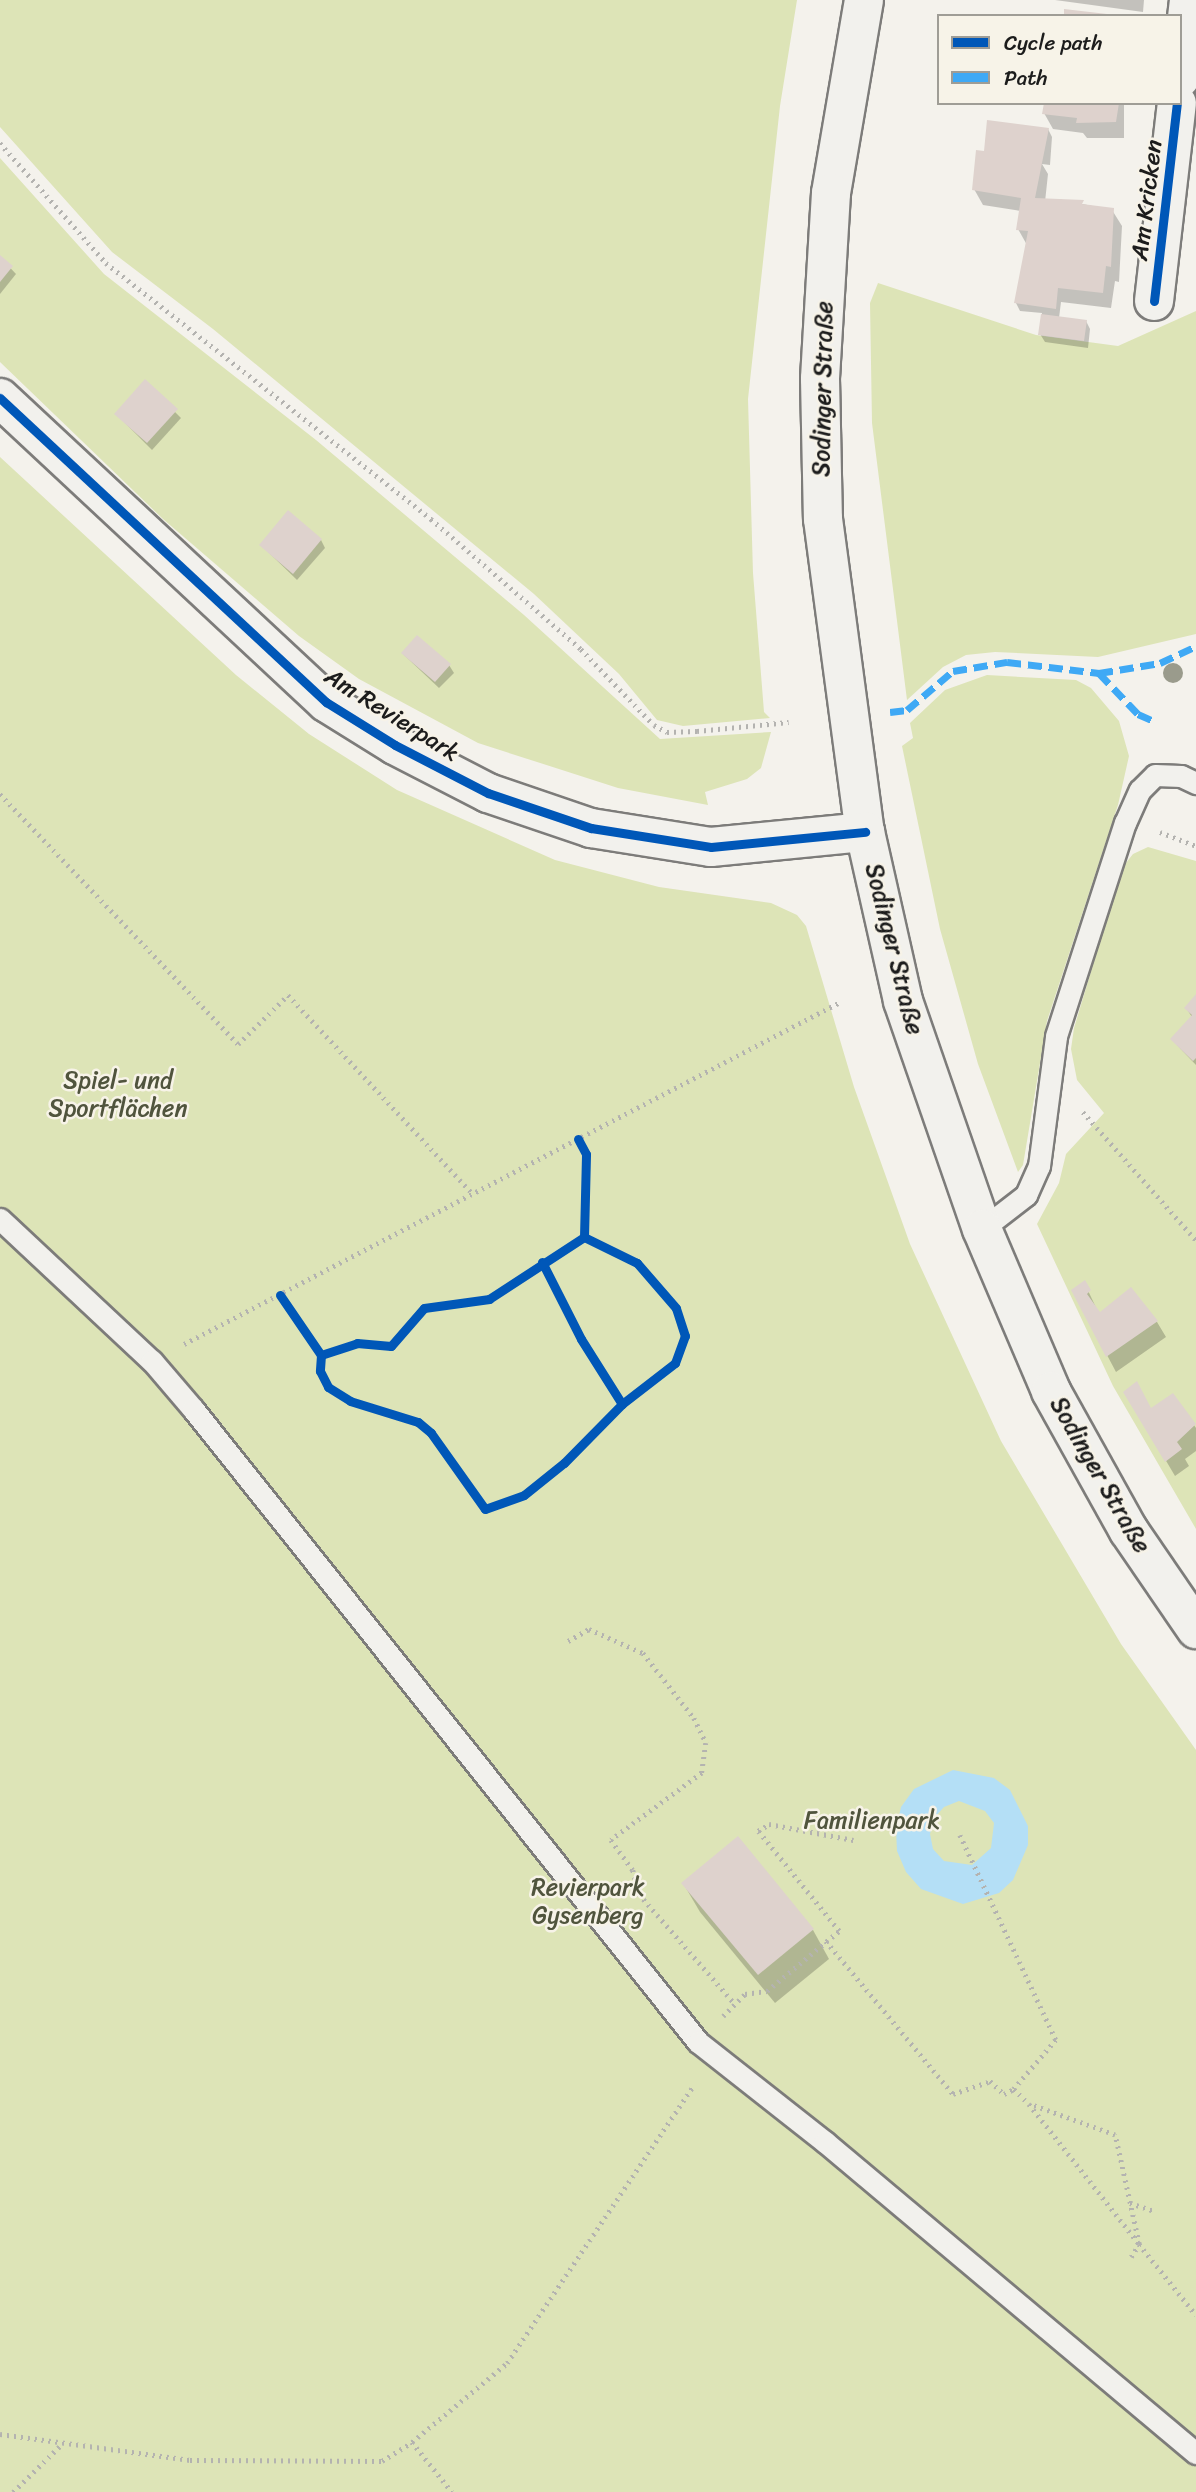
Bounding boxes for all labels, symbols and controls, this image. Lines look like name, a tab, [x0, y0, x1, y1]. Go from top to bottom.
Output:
legend	[937, 14, 1182, 105]
text: Cycle path	[1004, 24, 1103, 62]
text: Path	[1004, 59, 1047, 97]
street label: Am Kricken	[1125, 138, 1169, 262]
street label: Sodinger Straße	[807, 301, 839, 477]
street label: Am Revierpark	[319, 662, 465, 768]
street label: Sodinger Straße	[859, 860, 929, 1038]
park label: Spiel- und Sportflächen	[49, 1067, 187, 1123]
street label: Sodinger Straße	[1044, 1392, 1156, 1558]
park label: Familienpark	[804, 1807, 940, 1835]
park label: Revierpark Gysenberg	[531, 1874, 645, 1930]

